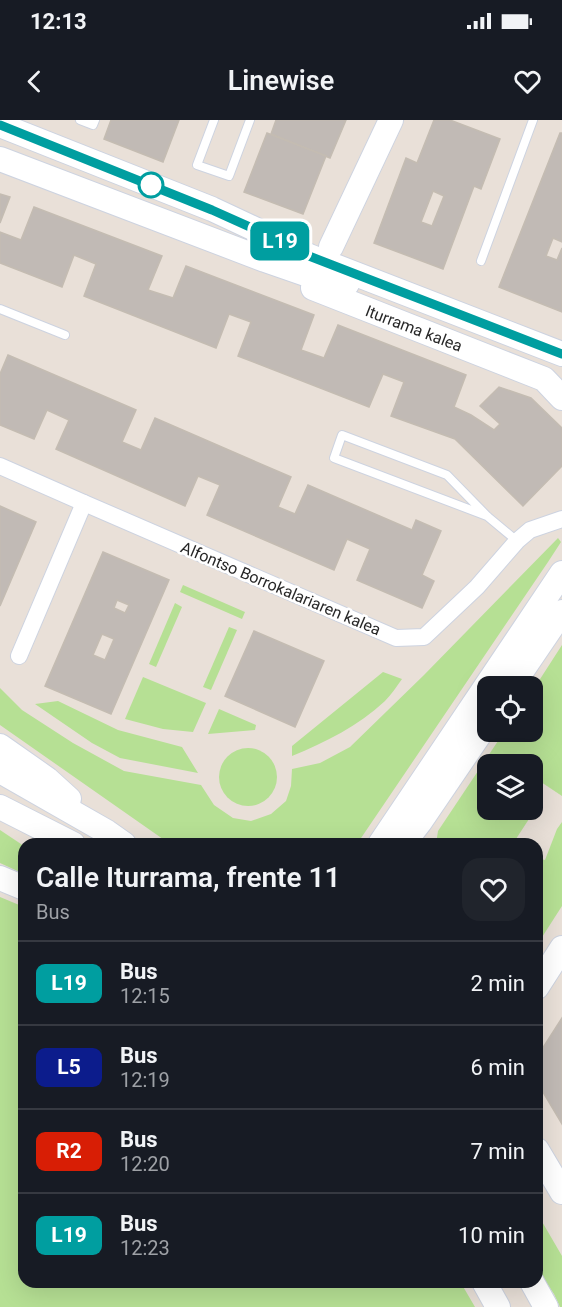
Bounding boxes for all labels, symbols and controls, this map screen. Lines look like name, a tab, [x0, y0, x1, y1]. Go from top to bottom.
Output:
text: 12:13	[30, 9, 87, 34]
icon: back	[18, 65, 51, 98]
text: Linewise	[228, 65, 334, 97]
icon: heart	[511, 65, 544, 98]
unlabelled marker	[138, 172, 164, 198]
line badge: L19	[246, 222, 314, 260]
text: L19	[262, 229, 298, 253]
street label: Iturrama kalea	[363, 301, 465, 356]
street label: Alfontso Borrokalariaren kalea	[178, 538, 384, 639]
map controls	[477, 676, 543, 820]
button: locate	[477, 676, 543, 742]
button: layers	[477, 754, 543, 820]
button: heart	[462, 858, 525, 921]
text: Calle Iturrama, frente 11	[36, 861, 341, 894]
text: Bus	[36, 900, 70, 924]
text: Bus	[120, 959, 158, 984]
text: L19	[51, 971, 87, 995]
text: 2 min	[470, 971, 525, 996]
text: 12:15	[120, 984, 170, 1008]
text: Bus	[120, 1043, 158, 1068]
text: L5	[57, 1055, 81, 1079]
text: 6 min	[470, 1055, 525, 1080]
text: 12:19	[120, 1068, 170, 1092]
text: Bus	[120, 1127, 158, 1152]
text: R2	[56, 1139, 82, 1163]
text: 7 min	[470, 1139, 525, 1164]
text: 12:20	[120, 1152, 170, 1176]
text: Bus	[120, 1211, 158, 1236]
text: L19	[51, 1223, 87, 1247]
text: 10 min	[458, 1223, 525, 1248]
text: 12:23	[120, 1236, 170, 1260]

